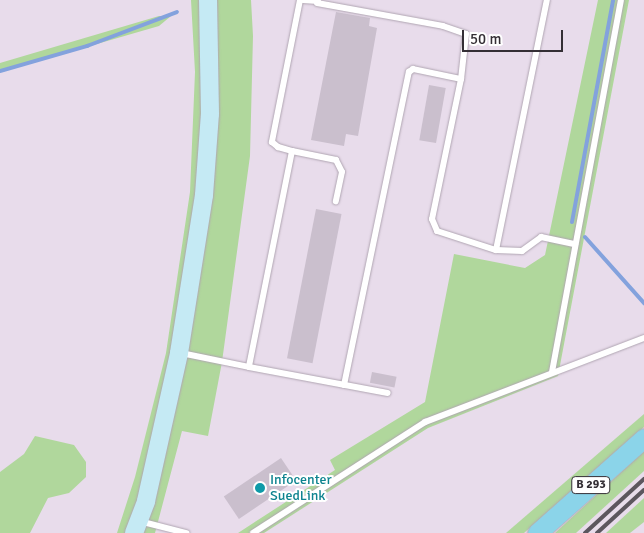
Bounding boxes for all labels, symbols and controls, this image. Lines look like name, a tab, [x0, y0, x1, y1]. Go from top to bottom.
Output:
scale bar	[464, 20, 565, 52]
text: 50 m	[470, 30, 501, 48]
place label: Infocenter SuedLink	[270, 472, 332, 504]
road number: B 293	[571, 476, 611, 494]
marker: Infocenter SuedLink	[254, 482, 266, 494]

